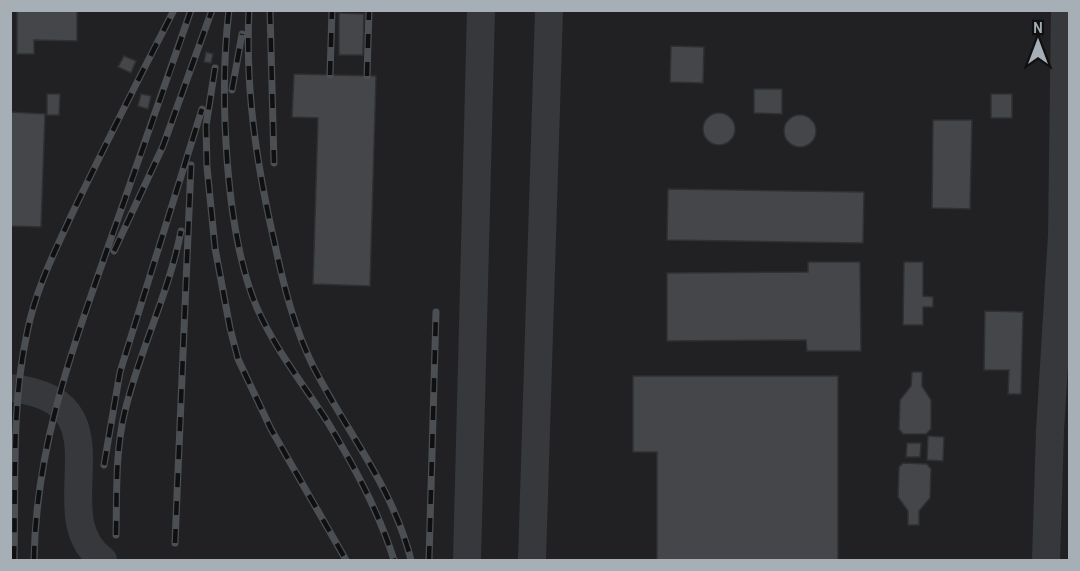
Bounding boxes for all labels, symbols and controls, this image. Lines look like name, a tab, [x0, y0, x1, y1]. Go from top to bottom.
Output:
north arrow	[1008, 12, 1068, 72]
text: N	[1033, 16, 1043, 38]

